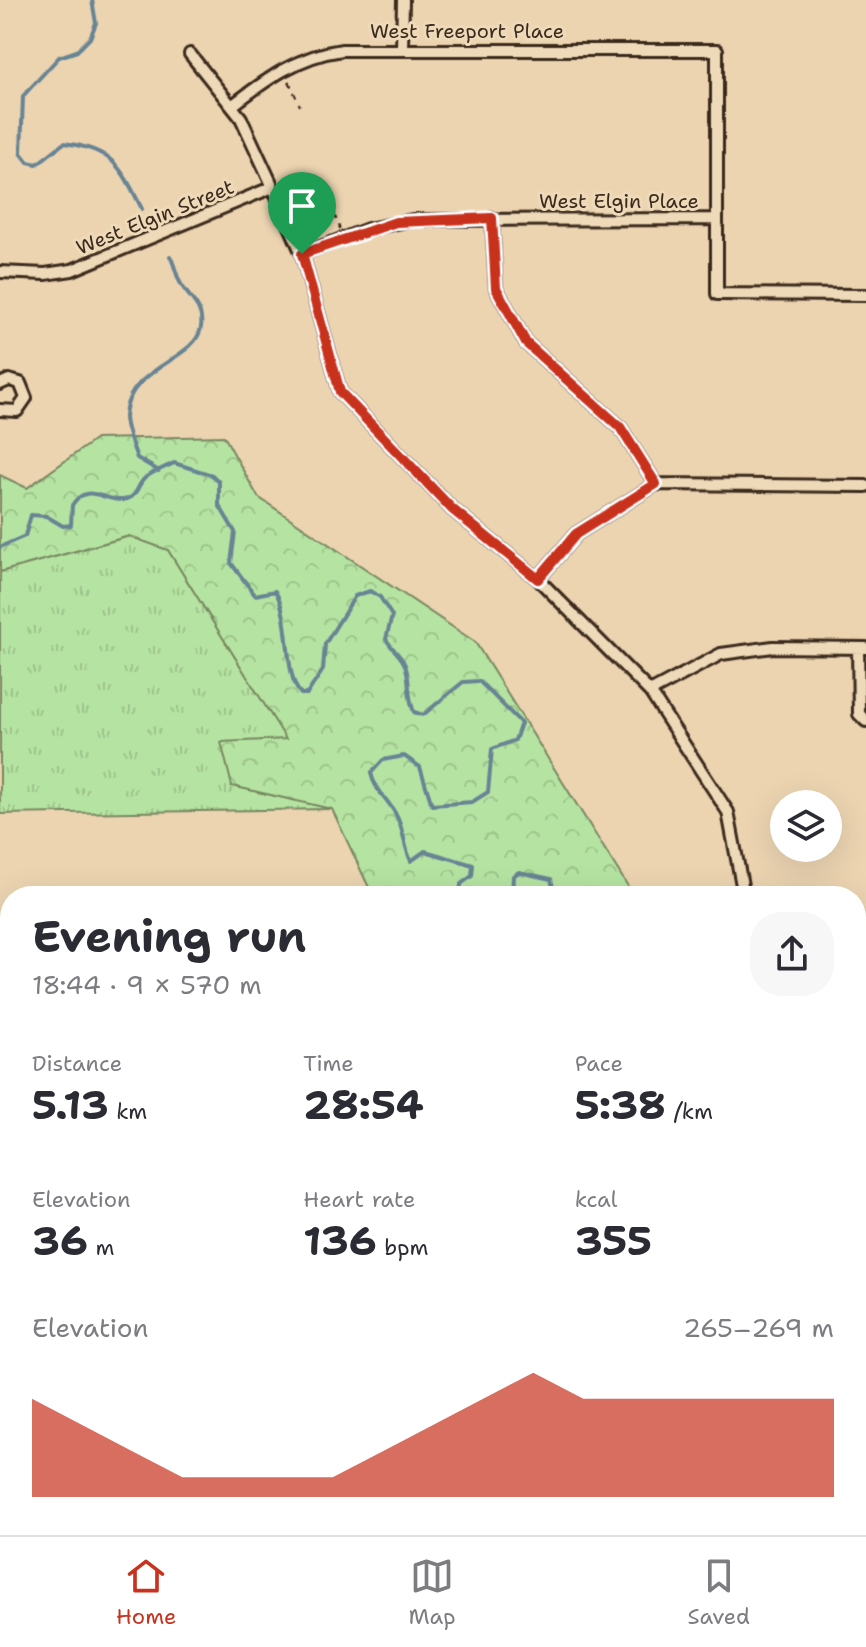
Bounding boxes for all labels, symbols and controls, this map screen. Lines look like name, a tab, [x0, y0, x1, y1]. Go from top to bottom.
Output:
street label: West Freeport Place	[370, 18, 564, 44]
pin	[268, 172, 336, 254]
street label: West Elgin Street	[72, 174, 238, 260]
icon: arrive	[280, 184, 324, 228]
street label: West Elgin Place	[539, 188, 699, 214]
map controls	[770, 790, 842, 862]
button: layers	[770, 790, 842, 862]
text: Evening run	[32, 907, 306, 966]
button: share	[750, 912, 834, 996]
text: 18:44 · 9 × 570 m	[32, 967, 262, 1002]
text: Distance	[32, 1049, 122, 1078]
text: Time	[303, 1049, 354, 1078]
text: Pace	[575, 1049, 623, 1078]
text: 5.13	[32, 1078, 109, 1132]
text: 28:54	[303, 1078, 424, 1132]
text: 5:38	[575, 1078, 666, 1132]
text: km	[109, 1097, 147, 1126]
text: /km	[666, 1097, 713, 1126]
text: Elevation	[32, 1185, 130, 1214]
text: Heart rate	[303, 1185, 415, 1214]
text: kcal	[575, 1185, 617, 1214]
text: 36	[32, 1214, 88, 1268]
text: 136	[303, 1214, 377, 1268]
text: 355	[575, 1214, 652, 1268]
text: m	[88, 1233, 115, 1262]
text: bpm	[377, 1233, 429, 1262]
text: Elevation	[32, 1310, 148, 1345]
text: 265–269 m	[683, 1310, 834, 1345]
tab: Home	[116, 1554, 176, 1631]
tab: Map	[408, 1554, 456, 1631]
tab: Saved	[688, 1554, 750, 1631]

